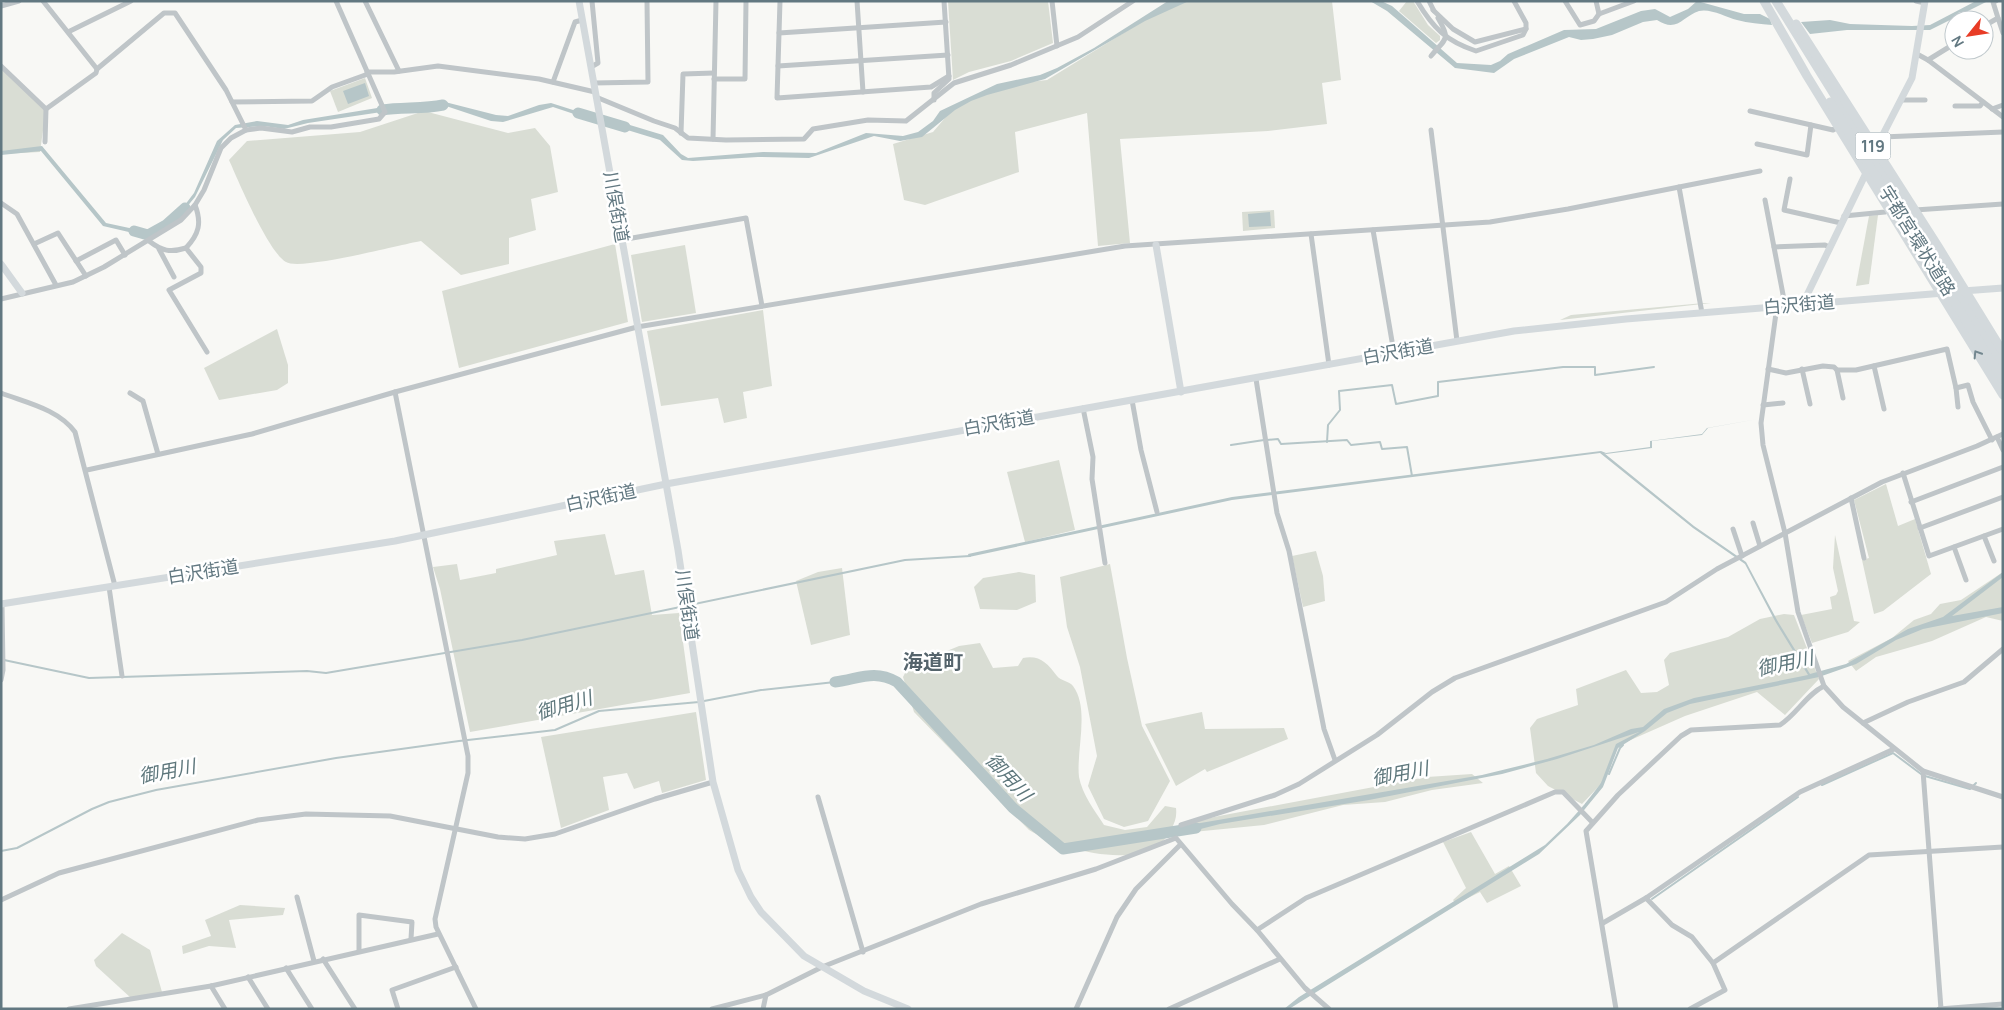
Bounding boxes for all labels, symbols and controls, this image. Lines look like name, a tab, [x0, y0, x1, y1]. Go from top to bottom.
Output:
north arrow	[1944, 10, 1994, 60]
text: N	[1947, 33, 1968, 51]
road number: 119	[1856, 132, 1890, 160]
street label: 川俣街道	[599, 169, 635, 244]
street label: 宇都宮環状道路	[1874, 181, 1961, 300]
street label: 白沢街道	[1762, 289, 1836, 319]
street label: 白沢街道	[1360, 333, 1435, 369]
one-way arrow	[1973, 350, 1983, 359]
street label: 白沢街道	[961, 404, 1036, 440]
street label: 白沢街道	[563, 478, 639, 516]
street label: 白沢街道	[165, 554, 240, 588]
street label: 川俣街道	[671, 568, 705, 642]
water label: 御用川	[1754, 644, 1818, 682]
district label: 海道町	[903, 648, 963, 675]
water label: 御用川	[533, 684, 597, 726]
water label: 御用川	[980, 747, 1039, 808]
water label: 御用川	[137, 752, 199, 789]
water label: 御用川	[1370, 754, 1432, 791]

